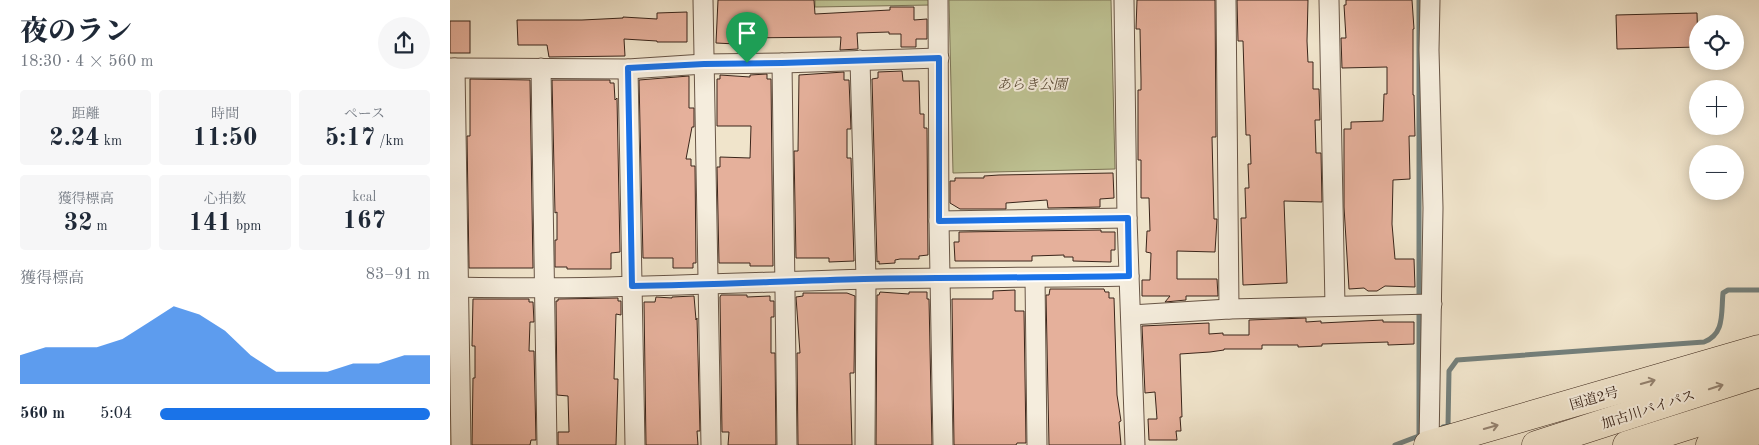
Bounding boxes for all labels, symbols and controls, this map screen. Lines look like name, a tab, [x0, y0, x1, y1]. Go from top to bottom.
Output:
pin	[726, 12, 768, 63]
map controls	[1689, 15, 1744, 200]
button: locate	[1689, 15, 1744, 70]
button: share	[378, 17, 430, 69]
text: 夜のラン	[20, 19, 132, 47]
icon: arrive	[733, 19, 761, 47]
text: 18:30 · 4 × 560 m	[20, 54, 153, 70]
park label: あらき公園	[997, 77, 1069, 92]
button: +	[1689, 80, 1744, 135]
text: 距離	[72, 107, 100, 121]
text: 時間	[211, 107, 239, 121]
text: ペース	[344, 107, 385, 121]
text: 2.24	[49, 126, 100, 151]
text: 11:50	[192, 126, 258, 151]
text: 5:17	[325, 126, 375, 151]
text: km	[100, 134, 122, 148]
text: /km	[375, 134, 404, 148]
button: −	[1689, 145, 1744, 200]
text: kcal	[352, 190, 376, 204]
text: 獲得標高	[58, 192, 114, 206]
text: 心拍数	[204, 192, 246, 206]
text: 167	[343, 209, 386, 234]
text: 32	[64, 211, 93, 236]
text: 141	[189, 211, 232, 236]
text: m	[93, 219, 108, 233]
text: bpm	[232, 219, 261, 233]
text: 83–91 m	[366, 267, 430, 283]
text: 獲得標高	[20, 271, 84, 287]
one-way arrow	[1639, 377, 1655, 387]
one-way arrow	[1708, 382, 1724, 392]
street label: 国道2号	[1568, 384, 1620, 413]
street label: 加古川バイパス	[1599, 387, 1697, 432]
text: 560 m	[20, 406, 65, 422]
text: 5:04	[100, 406, 132, 422]
one-way arrow	[1483, 421, 1499, 431]

